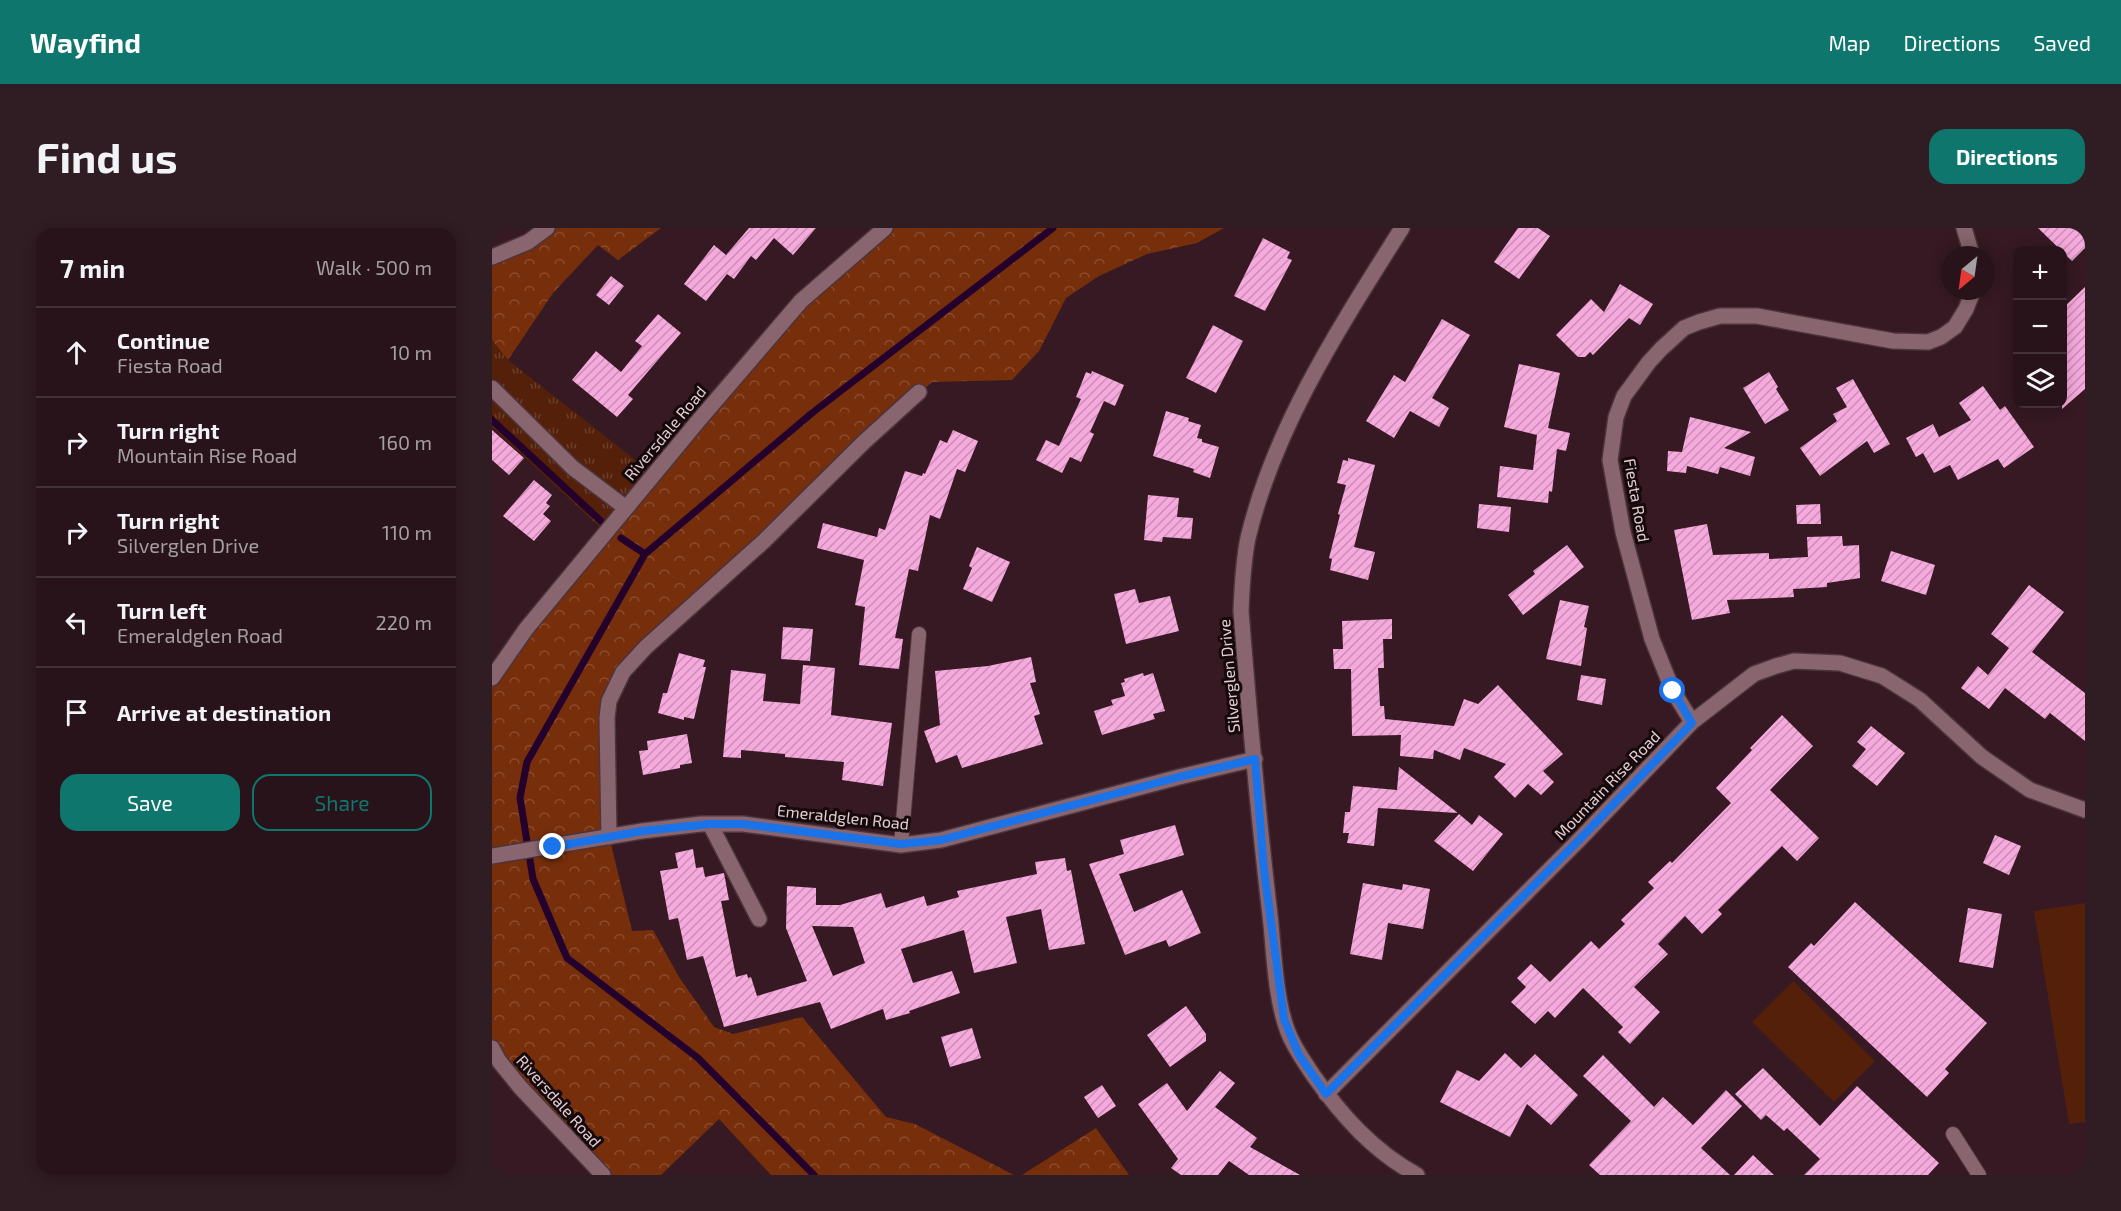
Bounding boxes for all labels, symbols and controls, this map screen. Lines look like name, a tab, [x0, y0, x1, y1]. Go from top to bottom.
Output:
text: Wayfind	[30, 25, 141, 59]
text: Map	[1828, 30, 1871, 55]
text: Directions	[1904, 30, 2000, 55]
text: Saved	[2033, 30, 2091, 55]
button: Directions	[1929, 129, 2085, 184]
text: Find us	[36, 131, 178, 181]
north arrow	[1941, 246, 1995, 300]
map controls	[2013, 246, 2067, 408]
button: +	[2013, 246, 2067, 300]
text: 7 min	[60, 252, 125, 283]
text: Walk · 500 m	[316, 255, 432, 279]
button: −	[2013, 300, 2067, 354]
text: Continue	[117, 327, 210, 353]
icon: ahead	[60, 336, 93, 369]
text: 10 m	[390, 340, 432, 364]
text: Fiesta Road	[117, 353, 223, 377]
button: layers	[2013, 354, 2067, 408]
street label: Riversdale Road	[620, 382, 710, 484]
text: Turn right	[117, 417, 219, 443]
icon: right	[60, 426, 93, 459]
text: 160 m	[379, 430, 432, 454]
text: Mountain Rise Road	[117, 443, 297, 467]
street label: Fiesta Road	[1621, 457, 1654, 543]
text: Turn right	[117, 507, 219, 533]
icon: right	[60, 516, 93, 549]
text: 110 m	[382, 520, 432, 544]
text: Silverglen Drive	[117, 533, 259, 557]
text: Turn left	[117, 597, 206, 623]
icon: left	[60, 606, 93, 639]
text: 220 m	[375, 610, 432, 634]
street label: Silverglen Drive	[1214, 619, 1243, 734]
text: Emeraldglen Road	[117, 623, 283, 647]
route start	[1659, 677, 1685, 703]
icon: arrive	[60, 696, 93, 729]
text: Arrive at destination	[117, 699, 331, 725]
street label: Mountain Rise Road	[1550, 726, 1664, 843]
button: Save	[60, 774, 240, 831]
button: Share	[252, 774, 432, 831]
street label: Emeraldglen Road	[776, 800, 910, 833]
route end	[539, 833, 565, 859]
street label: Riversdale Road	[513, 1051, 606, 1151]

